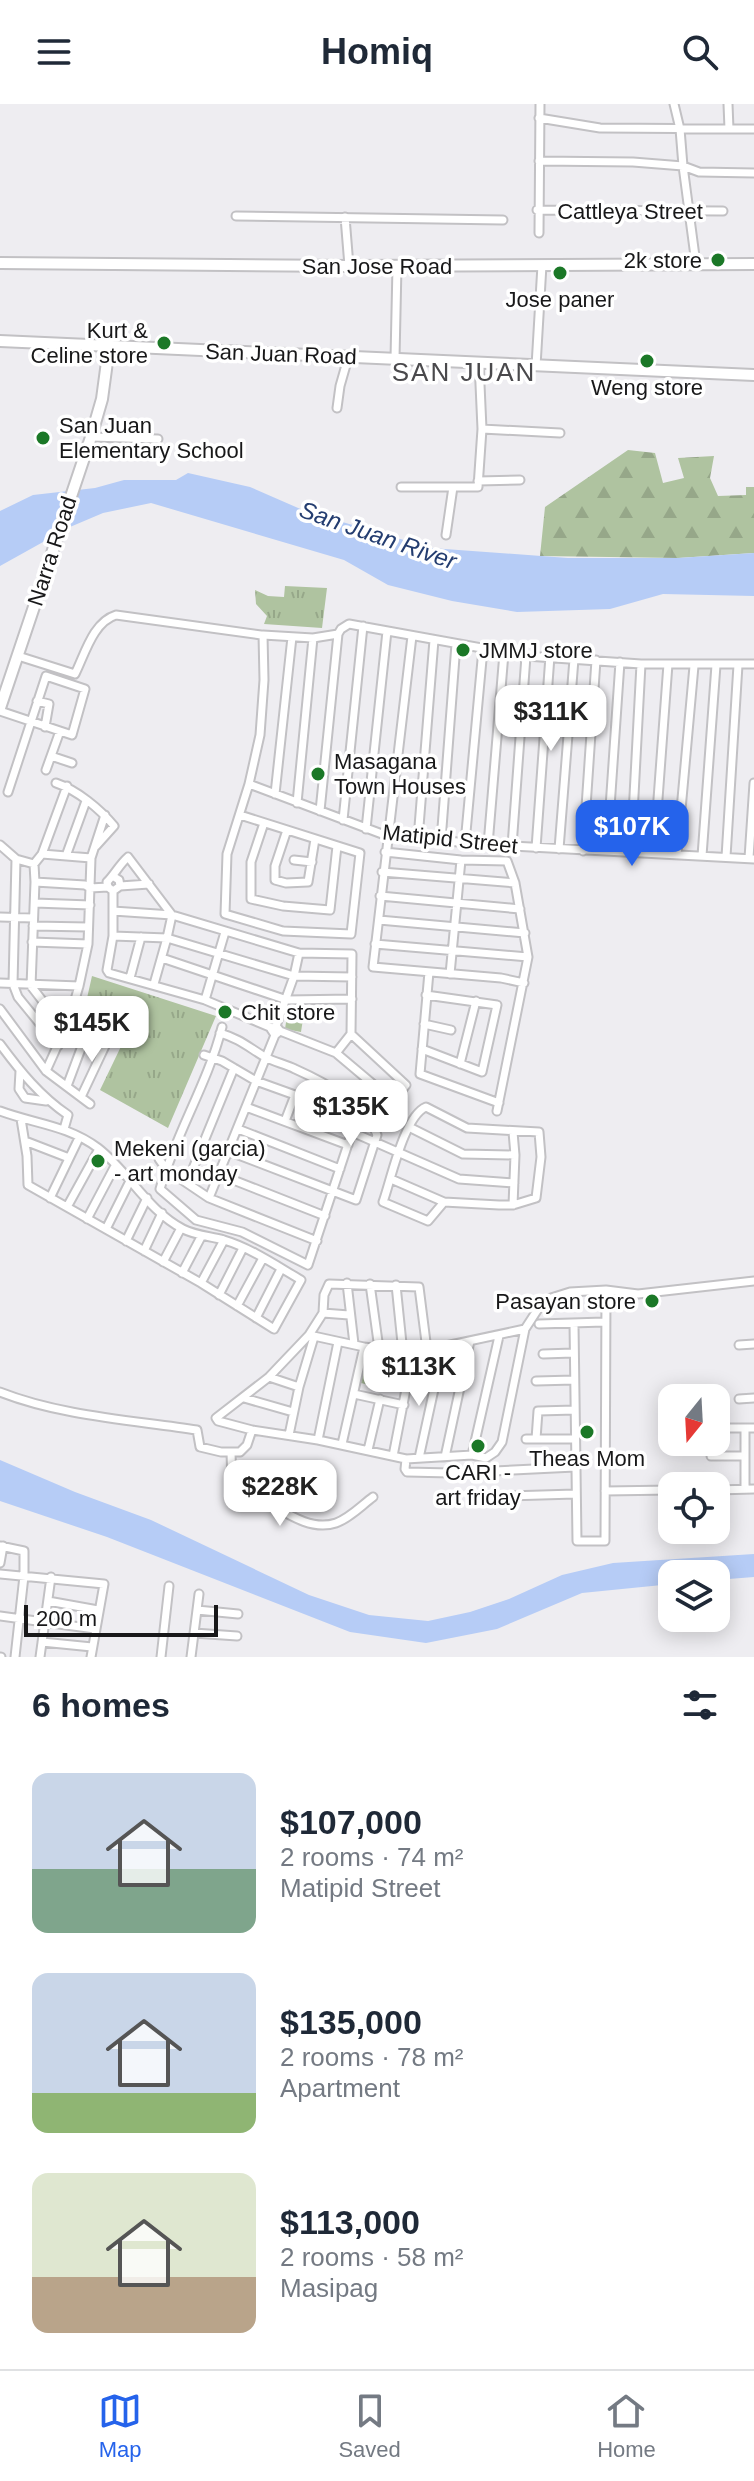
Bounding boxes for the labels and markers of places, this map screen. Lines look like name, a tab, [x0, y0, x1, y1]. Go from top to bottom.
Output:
place label: 2k store	[624, 248, 702, 273]
marker: 2k store	[709, 251, 727, 269]
marker: Jose paner	[551, 264, 569, 282]
place label: Jose paner	[506, 287, 614, 312]
place label: Kurt & Celine store	[31, 318, 148, 368]
marker: Kurt & Celine store	[155, 334, 173, 352]
marker: Weng store	[638, 352, 656, 370]
place label: Weng store	[591, 375, 703, 400]
place label: San Juan Elementary School	[59, 413, 244, 463]
marker: San Juan Elementary School	[34, 429, 52, 447]
place label: JMMJ store	[479, 638, 593, 663]
marker: JMMJ store	[454, 641, 472, 659]
pin: $311K	[495, 685, 607, 753]
place label: Masagana Town Houses	[334, 749, 466, 799]
marker: Masagana Town Houses	[309, 765, 327, 783]
pin: $107K	[576, 800, 688, 868]
pin: $145K	[36, 996, 148, 1064]
place label: Chit store	[241, 1000, 335, 1025]
marker: Chit store	[216, 1003, 234, 1021]
pin: $135K	[295, 1080, 407, 1148]
place label: Mekeni (garcia) - art monday	[114, 1136, 266, 1186]
marker: Mekeni (garcia) - art monday	[89, 1152, 107, 1170]
place label: Pasayan store	[495, 1289, 636, 1314]
marker: Pasayan store	[643, 1292, 661, 1310]
pin: $113K	[363, 1340, 475, 1408]
marker: Theas Mom	[578, 1423, 596, 1441]
marker: CARI - art friday	[469, 1437, 487, 1455]
place label: Theas Mom	[529, 1446, 645, 1471]
pin: $228K	[224, 1460, 336, 1528]
place label: CARI - art friday	[435, 1460, 521, 1510]

